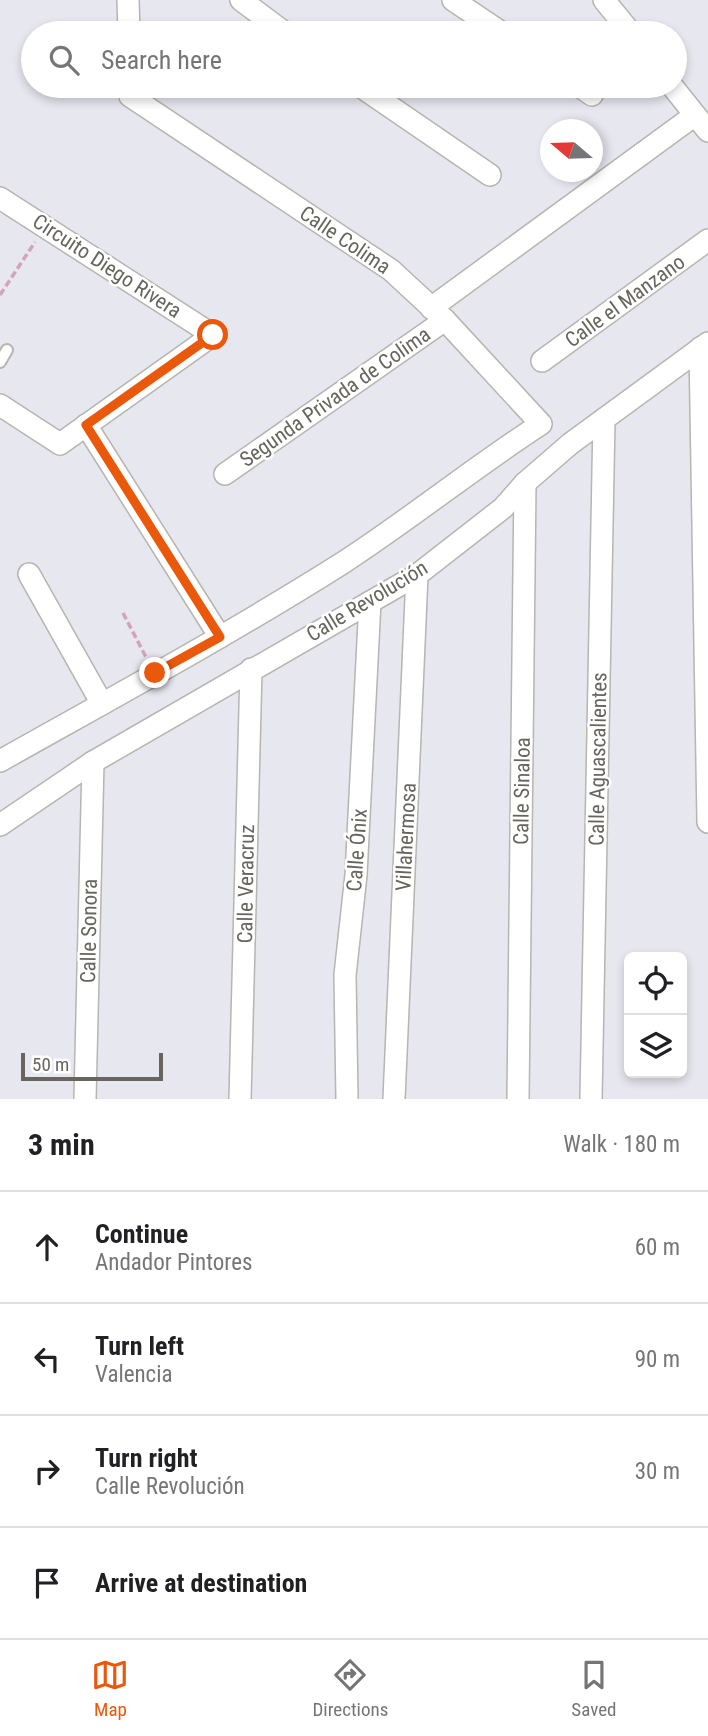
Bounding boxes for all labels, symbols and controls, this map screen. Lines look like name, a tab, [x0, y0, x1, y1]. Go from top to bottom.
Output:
search box	[21, 21, 687, 98]
icon: search	[45, 41, 83, 79]
text: Search here	[101, 45, 222, 75]
north arrow	[540, 119, 603, 182]
street label: Calle Colima	[295, 201, 395, 279]
street label: Circuito Diego Rivera	[28, 209, 186, 323]
street label: Calle el Manzano	[561, 250, 689, 352]
route start	[197, 319, 228, 350]
street label: Segunda Privada de Colima	[235, 322, 435, 472]
street label: Calle Revolución	[302, 556, 432, 646]
route end	[139, 657, 170, 688]
street label: Calle Aguascalientes	[584, 672, 612, 846]
street label: Calle Sinaloa	[509, 737, 535, 845]
street label: Villahermosa	[391, 782, 421, 892]
street label: Calle Ónix	[342, 808, 372, 892]
street label: Calle Veracruz	[233, 824, 259, 944]
street label: Calle Sonora	[76, 879, 102, 983]
map controls	[624, 952, 687, 1078]
button: locate	[624, 952, 687, 1015]
button: layers	[624, 1015, 687, 1078]
scale bar	[21, 1050, 163, 1082]
text: 50 m	[32, 1053, 69, 1076]
text: 3 min	[28, 1127, 95, 1162]
text: Walk · 180 m	[563, 1131, 680, 1158]
text: Continue	[95, 1219, 188, 1249]
icon: ahead	[28, 1228, 66, 1266]
text: 60 m	[635, 1234, 680, 1261]
text: Andador Pintores	[95, 1249, 252, 1276]
text: Turn left	[95, 1331, 184, 1361]
icon: left	[28, 1340, 66, 1378]
text: 90 m	[635, 1346, 680, 1373]
text: Valencia	[95, 1361, 173, 1388]
text: Turn right	[95, 1443, 197, 1473]
icon: right	[28, 1452, 66, 1490]
text: 30 m	[635, 1458, 680, 1485]
text: Calle Revolución	[95, 1473, 245, 1500]
icon: arrive	[28, 1564, 66, 1602]
text: Arrive at destination	[95, 1568, 307, 1598]
tab: Map	[91, 1656, 129, 1721]
tab: Directions	[312, 1656, 388, 1721]
tab: Saved	[571, 1656, 617, 1721]

